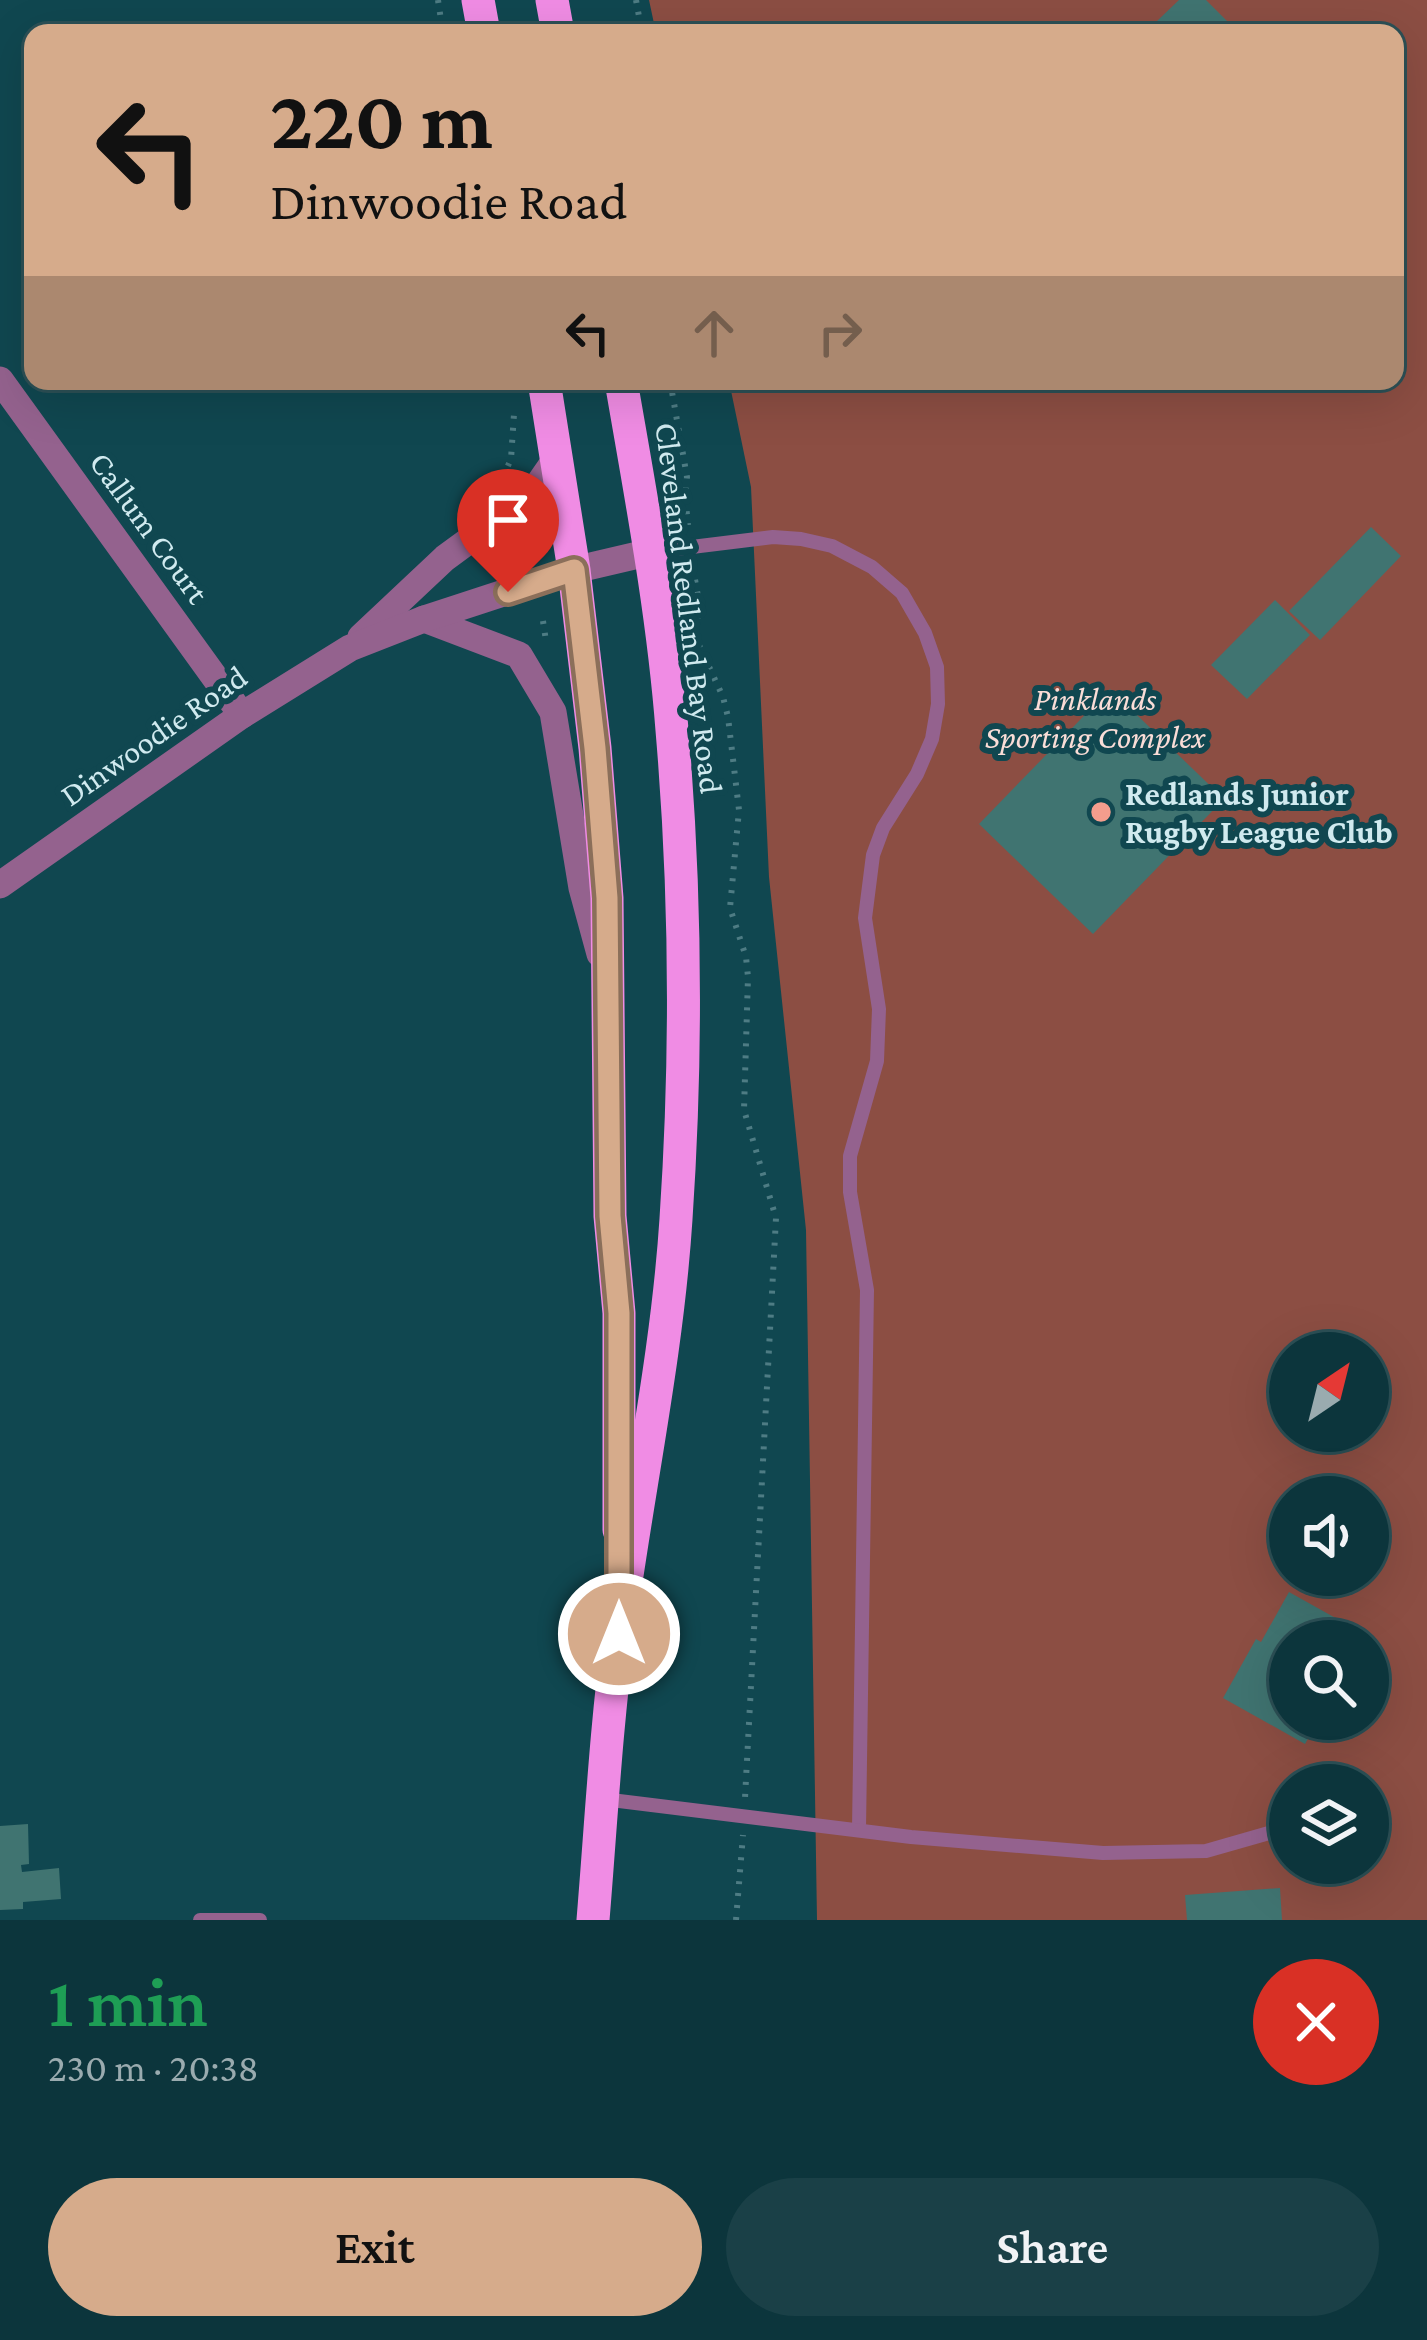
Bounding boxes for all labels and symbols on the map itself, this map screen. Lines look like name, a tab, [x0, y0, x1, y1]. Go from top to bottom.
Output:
street label: Cleveland Redland Bay Road	[648, 420, 731, 796]
street label: Callum Court	[82, 444, 217, 611]
pin	[457, 469, 559, 592]
street label: Dinwoodie Road	[53, 658, 253, 813]
park label: Pinklands Sporting Complex	[985, 680, 1206, 755]
place label: Redlands Junior Rugby League Club	[1125, 775, 1393, 850]
marker: Redlands Junior Rugby League Club	[1088, 799, 1114, 825]
north arrow	[1269, 1332, 1389, 1452]
position arrow	[556, 1571, 682, 1697]

